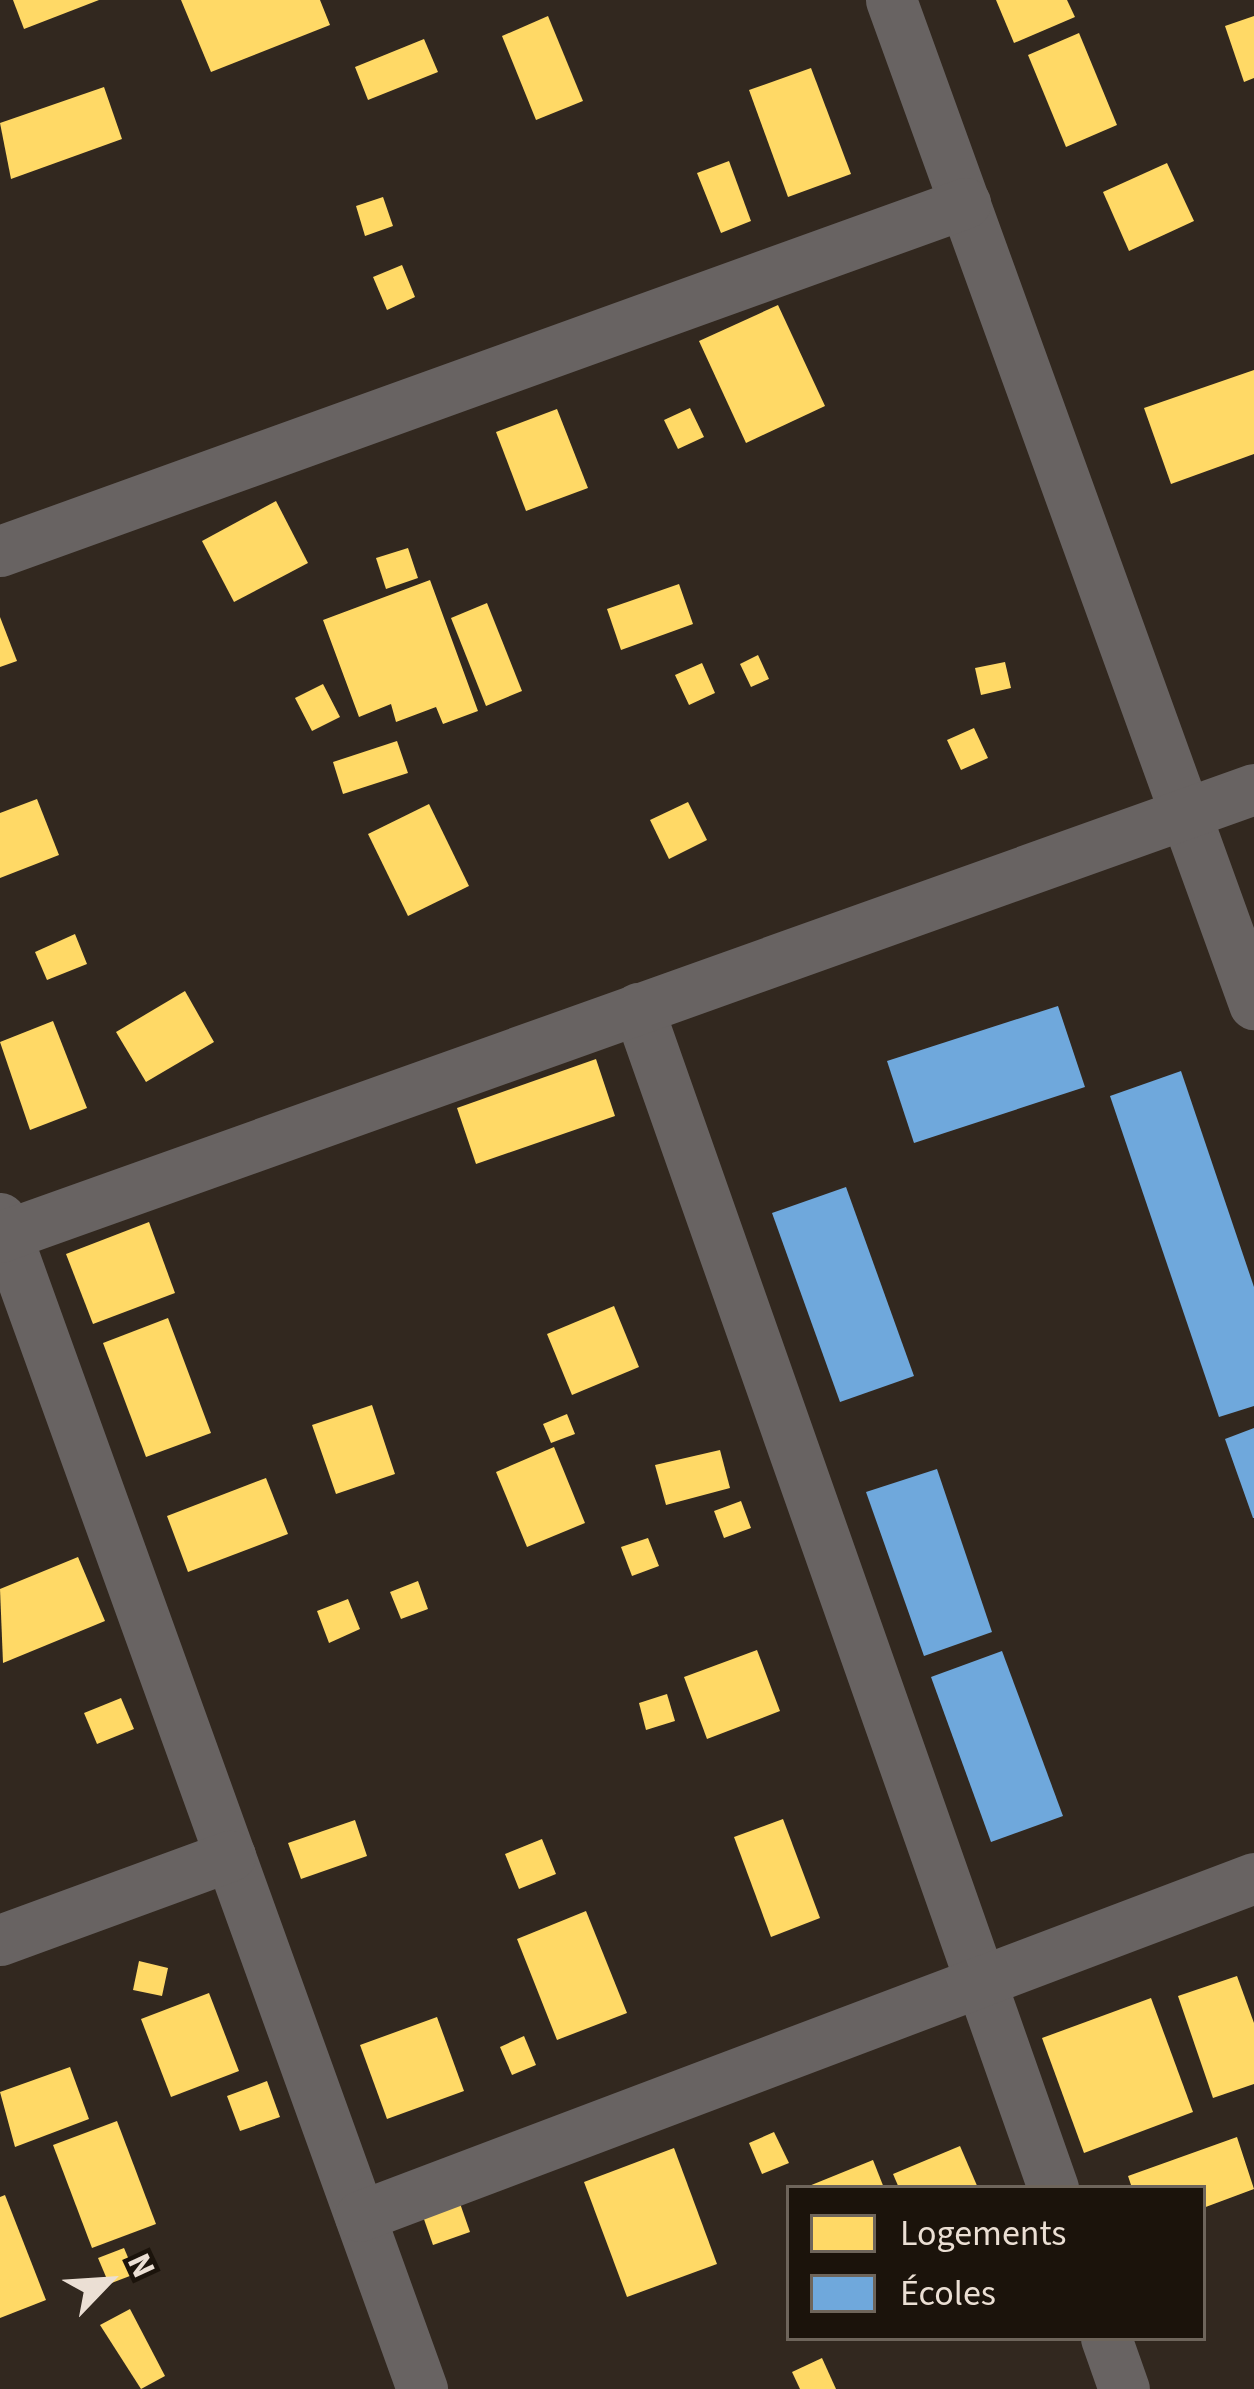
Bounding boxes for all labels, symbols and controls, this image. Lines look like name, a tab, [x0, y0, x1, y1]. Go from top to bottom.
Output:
legend	[786, 2185, 1206, 2341]
text: Logements	[900, 2208, 1066, 2259]
north arrow	[48, 2221, 168, 2341]
text: N	[115, 2246, 167, 2285]
text: Écoles	[900, 2268, 996, 2319]

